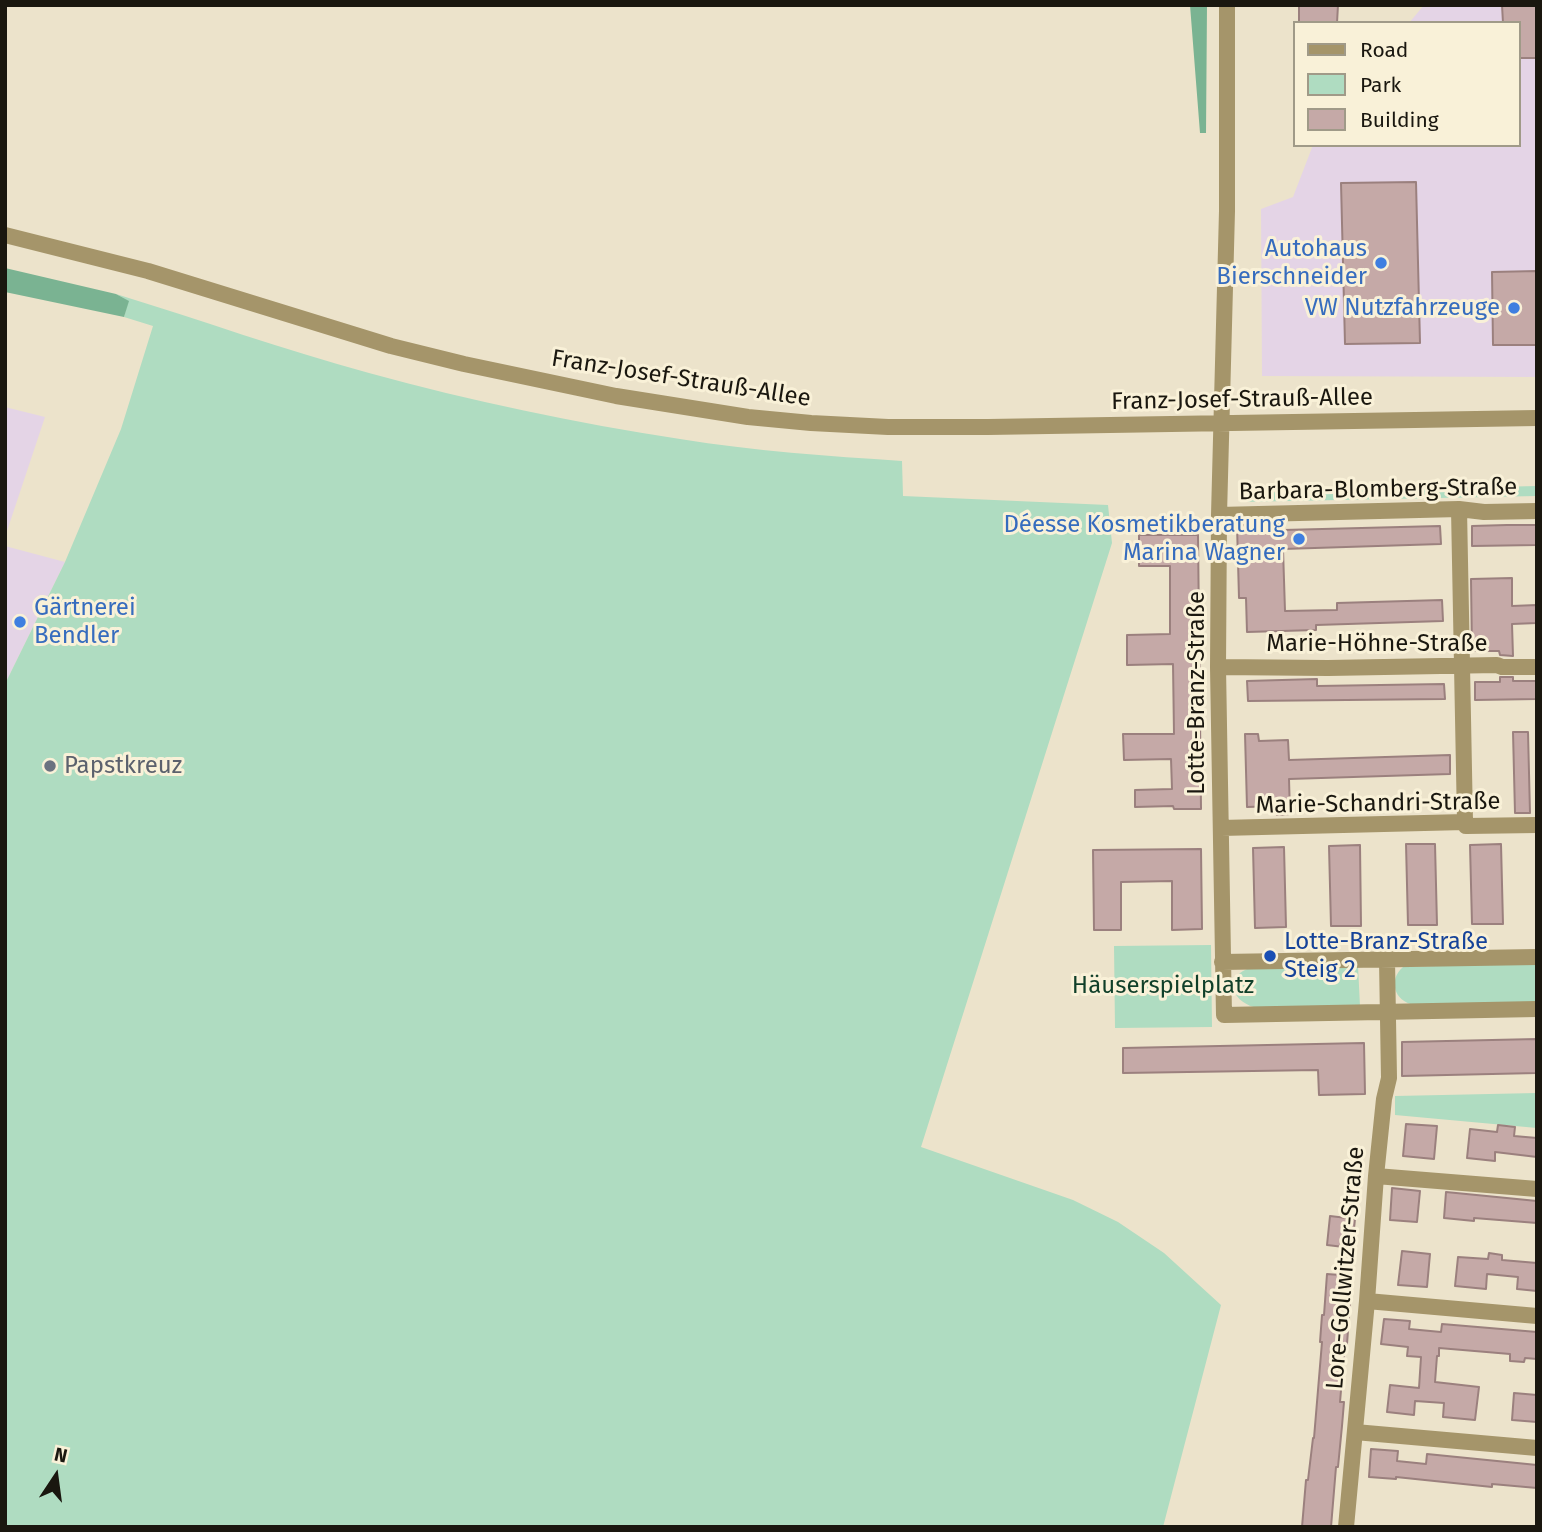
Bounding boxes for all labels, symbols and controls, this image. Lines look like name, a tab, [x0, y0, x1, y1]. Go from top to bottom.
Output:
legend	[1294, 21, 1521, 147]
text: Road	[1360, 37, 1408, 63]
text: Park	[1360, 72, 1401, 98]
text: Building	[1360, 107, 1439, 133]
place label: Autohaus Bierschneider	[1216, 235, 1367, 291]
marker: Autohaus Bierschneider	[1373, 255, 1389, 271]
place label: VW Nutzfahrzeuge	[1305, 294, 1500, 322]
marker: VW Nutzfahrzeuge	[1506, 300, 1522, 316]
street label: Franz-Josef-Strauß-Allee	[549, 344, 813, 414]
street label: Franz-Josef-Strauß-Allee	[1111, 383, 1373, 417]
street label: Barbara-Blomberg-Straße	[1238, 473, 1518, 507]
place label: Déesse Kosmetikberatung Marina Wagner	[1003, 511, 1285, 567]
marker: Déesse Kosmetikberatung Marina Wagner	[1291, 531, 1307, 547]
street label: Lotte-Branz-Straße	[1183, 591, 1211, 795]
place label: Gärtnerei Bendler	[34, 594, 136, 650]
marker: Gärtnerei Bendler	[12, 614, 28, 630]
street label: Marie-Höhne-Straße	[1266, 630, 1488, 658]
place label: Papstkreuz	[64, 752, 182, 780]
marker: Papstkreuz	[42, 758, 58, 774]
street label: Marie-Schandri-Straße	[1255, 787, 1501, 821]
place label: Lotte-Branz-Straße Steig 2	[1284, 928, 1488, 984]
marker: Lotte-Branz-Straße Steig 2	[1262, 948, 1278, 964]
park label: Häuserspielplatz	[1072, 972, 1254, 1000]
street label: Lore-Gollwitzer-Straße	[1321, 1145, 1371, 1391]
north arrow	[21, 1441, 91, 1511]
text: N	[52, 1442, 70, 1468]

